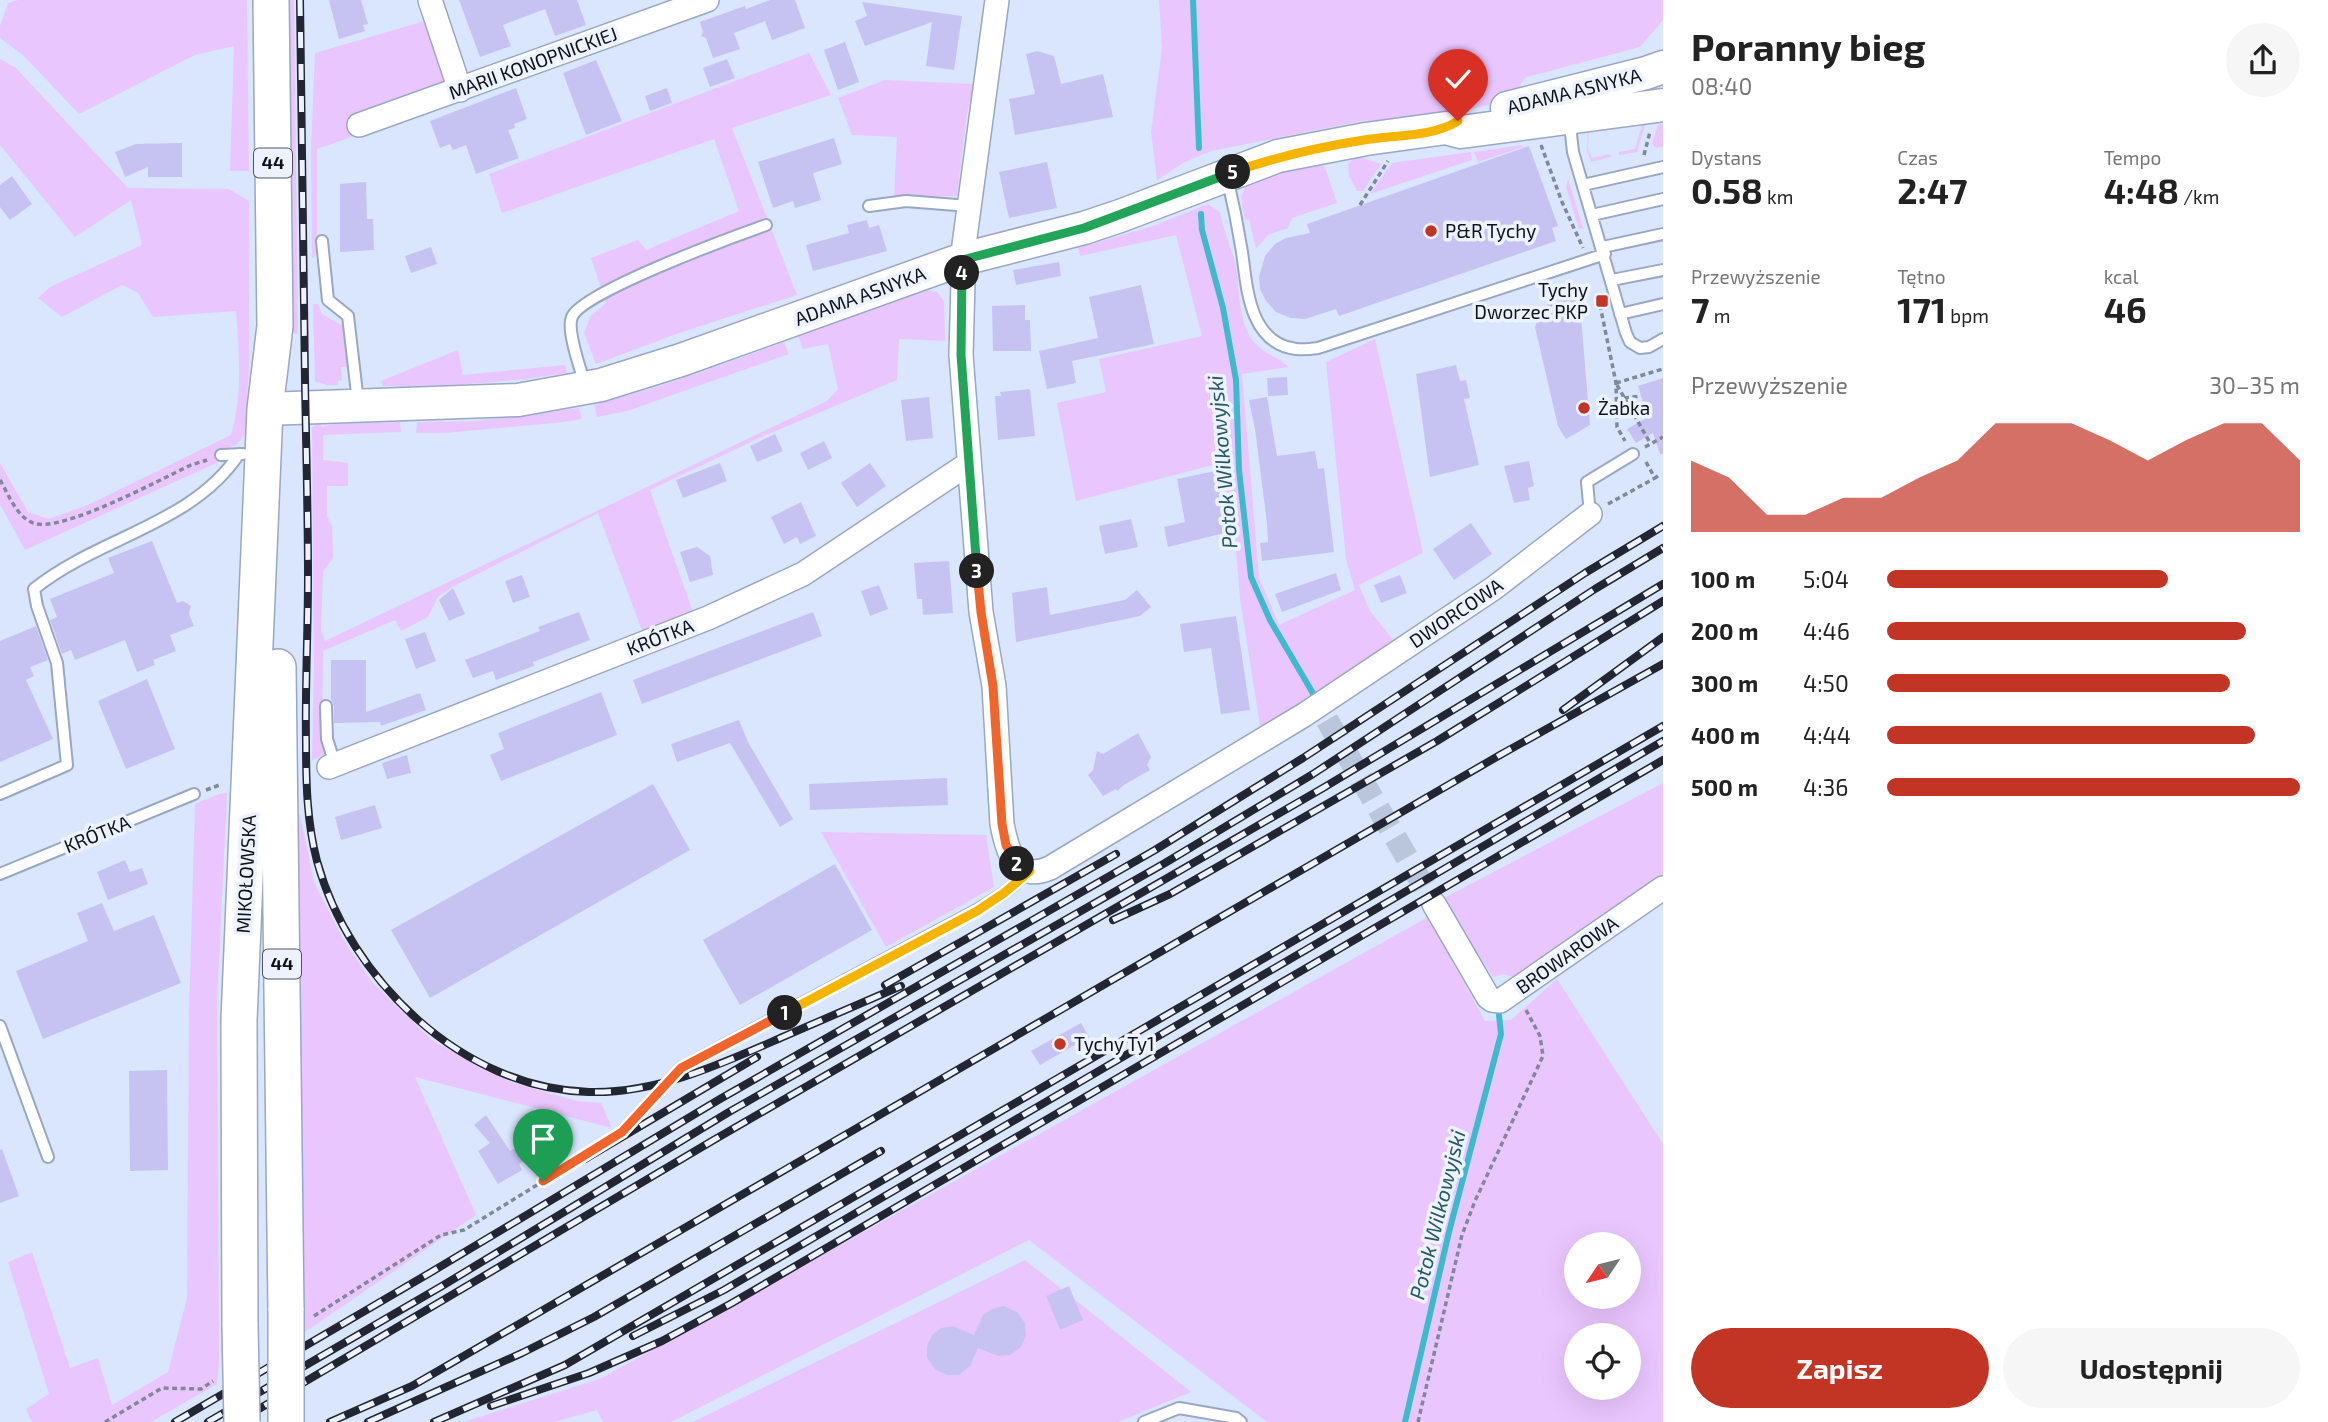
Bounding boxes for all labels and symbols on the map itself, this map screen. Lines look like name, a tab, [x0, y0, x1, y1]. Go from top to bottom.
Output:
street label: MARII KONOPNICKIEJ	[445, 21, 620, 104]
pin	[1428, 49, 1488, 121]
street label: ADAMA ASNYKA	[1504, 63, 1644, 118]
road number: 44	[254, 148, 292, 178]
pin: 5	[1216, 154, 1250, 190]
place label: P&R Tychy	[1445, 219, 1536, 242]
marker: P&R Tychy	[1423, 223, 1439, 239]
pin: 4	[944, 256, 979, 290]
street label: ADAMA ASNYKA	[791, 261, 929, 330]
place label: Tychy Dworzec PKP	[1474, 278, 1588, 323]
marker: Tychy Dworzec PKP	[1594, 293, 1610, 309]
water label: Potok Wilkowyjski	[1201, 374, 1243, 550]
place label: Żabka	[1598, 396, 1650, 419]
marker: Żabka	[1576, 400, 1592, 416]
pin: 3	[960, 554, 995, 588]
street label: DWORCOWA	[1405, 573, 1507, 652]
street label: KRÓTKA	[623, 613, 697, 660]
street label: KRÓTKA	[60, 810, 134, 857]
street label: MIKOŁOWSKA	[231, 814, 260, 934]
pin: 2	[1000, 846, 1034, 882]
street label: BROWAROWA	[1511, 911, 1622, 998]
road number: 44	[263, 950, 301, 979]
pin: 1	[768, 996, 802, 1030]
place label: Tychy Ty1	[1074, 1032, 1155, 1055]
marker: Tychy Ty1	[1052, 1036, 1068, 1052]
pin	[513, 1109, 573, 1181]
water label: Potok Wilkowyjski	[1403, 1127, 1471, 1302]
north arrow	[1564, 1232, 1642, 1309]

